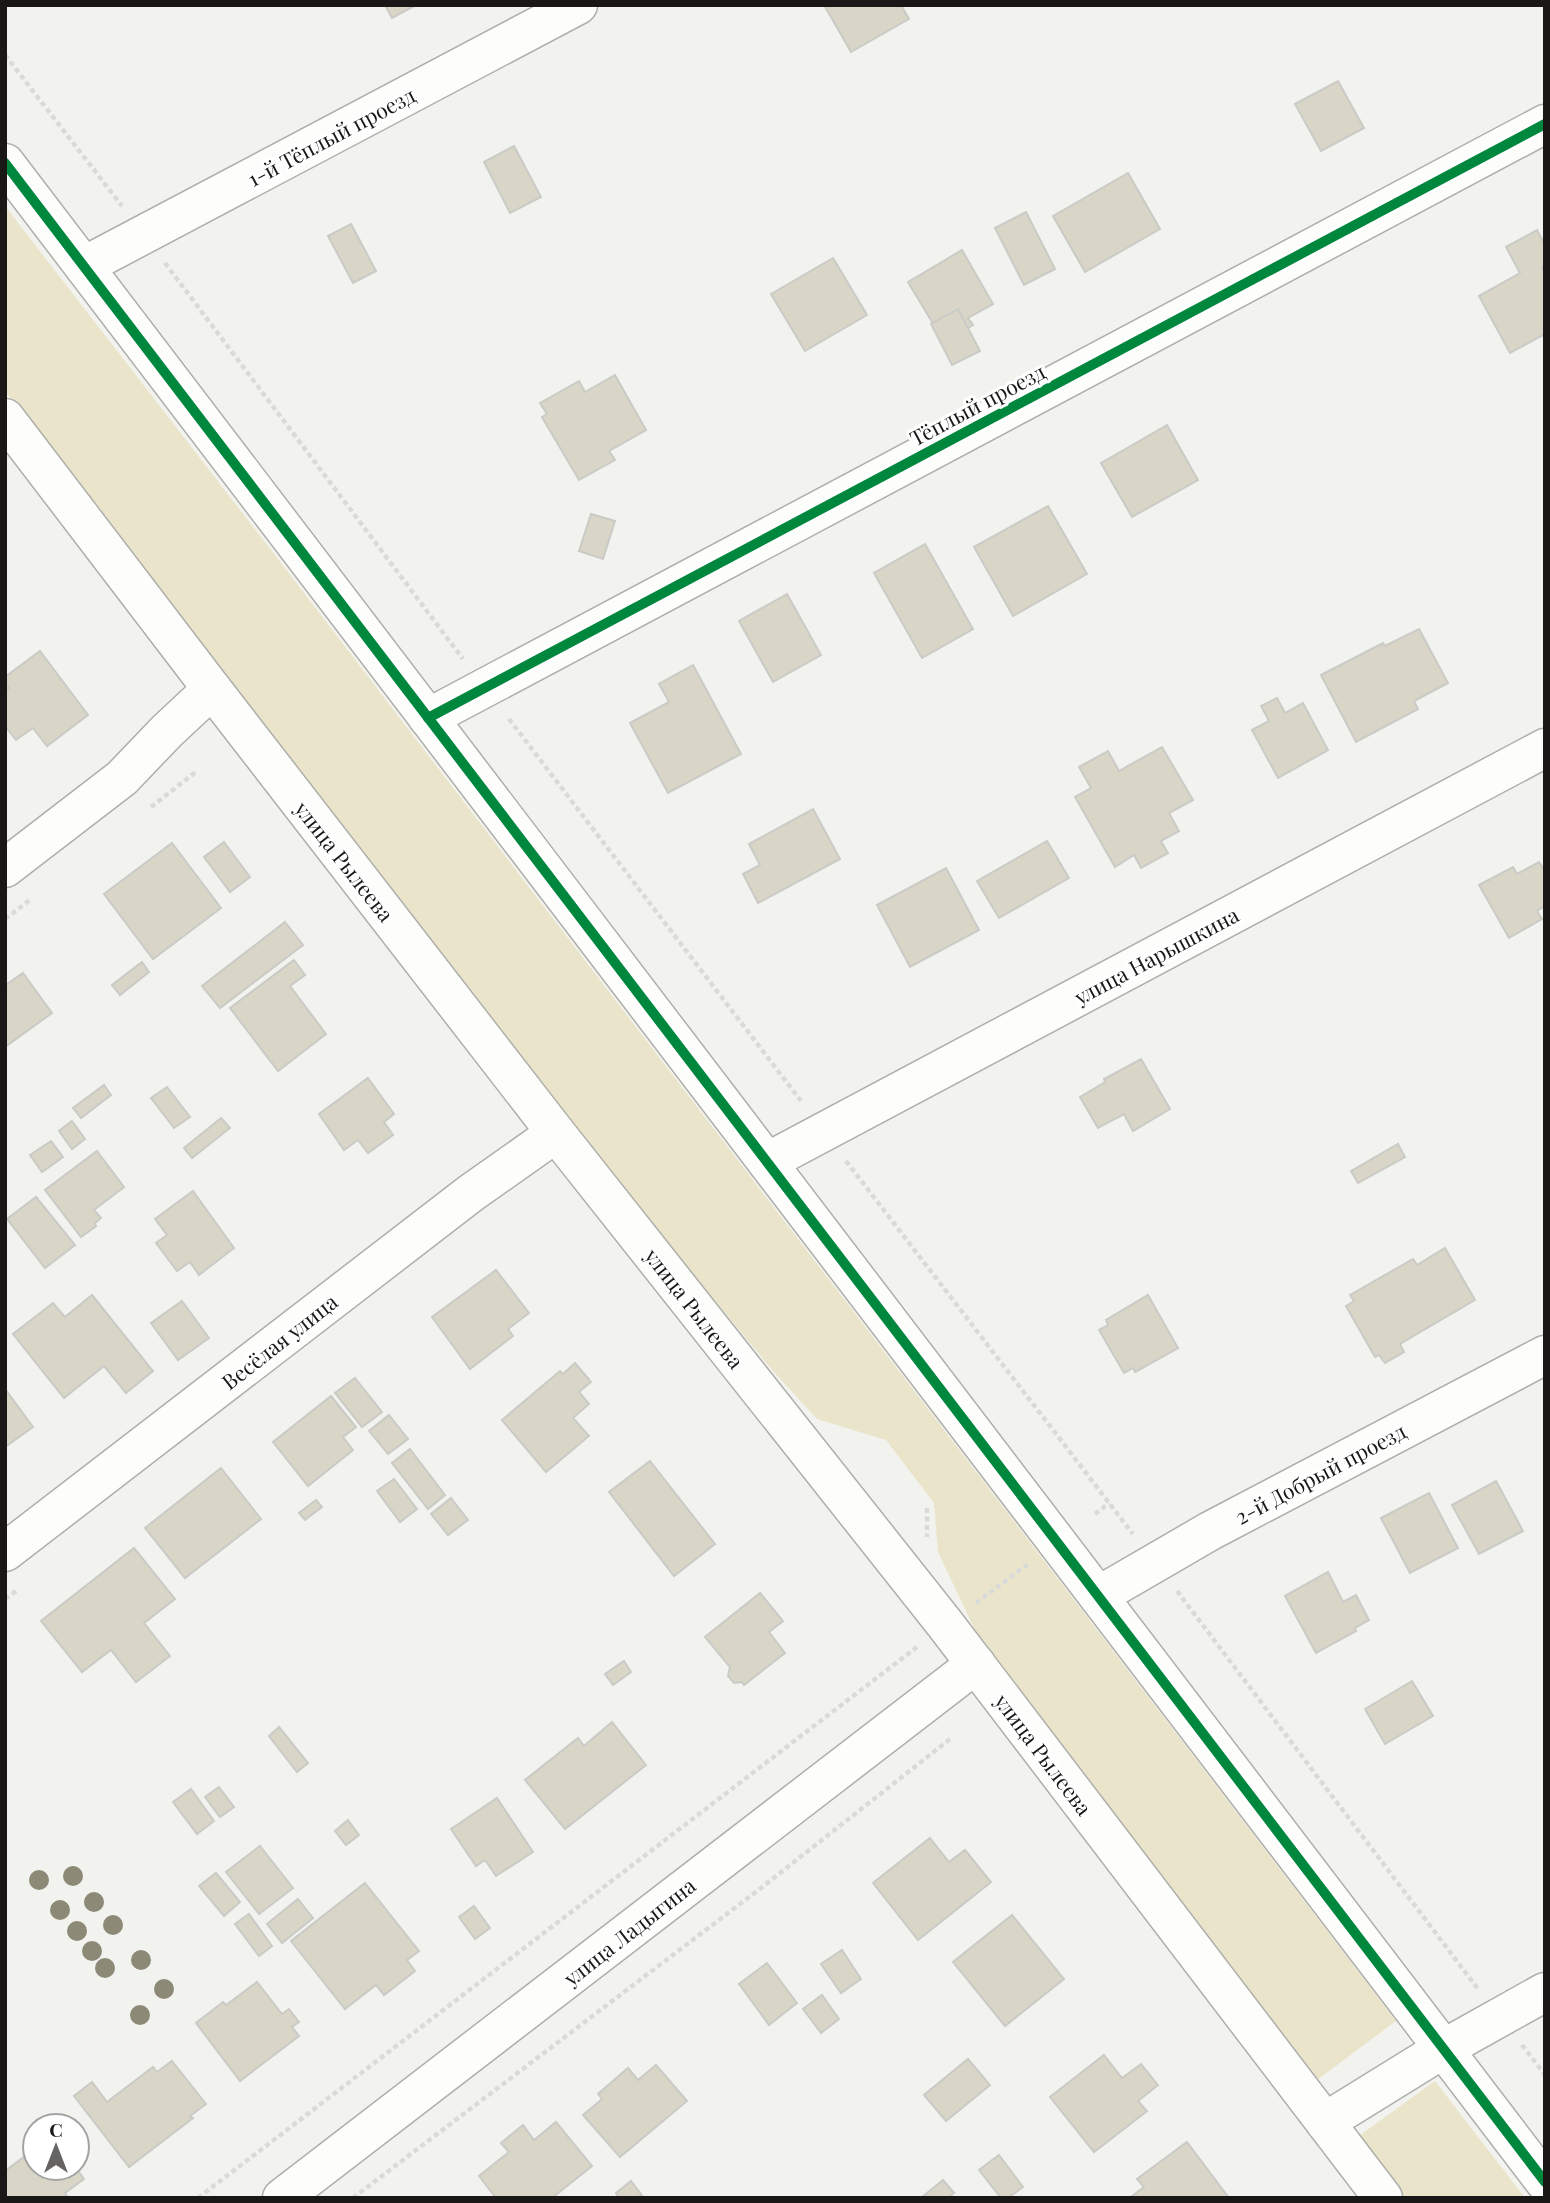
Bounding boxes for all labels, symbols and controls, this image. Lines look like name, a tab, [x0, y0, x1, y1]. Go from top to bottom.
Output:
street label: 1-й Тёплый проезд	[242, 80, 420, 192]
street label: Тёплый проезд	[904, 357, 1050, 451]
street label: улица Рылеева	[289, 794, 401, 927]
street label: улица Нарышкина	[1068, 900, 1244, 1011]
street label: улица Рылеева	[639, 1241, 751, 1374]
street label: Весёлая улица	[215, 1287, 343, 1395]
street label: 2-й Добрый проезд	[1230, 1416, 1410, 1530]
street label: улица Рылеева	[989, 1687, 1099, 1821]
street label: улица Ладыгина	[557, 1870, 701, 1992]
north arrow	[21, 2112, 91, 2182]
text: С	[49, 2116, 63, 2142]

